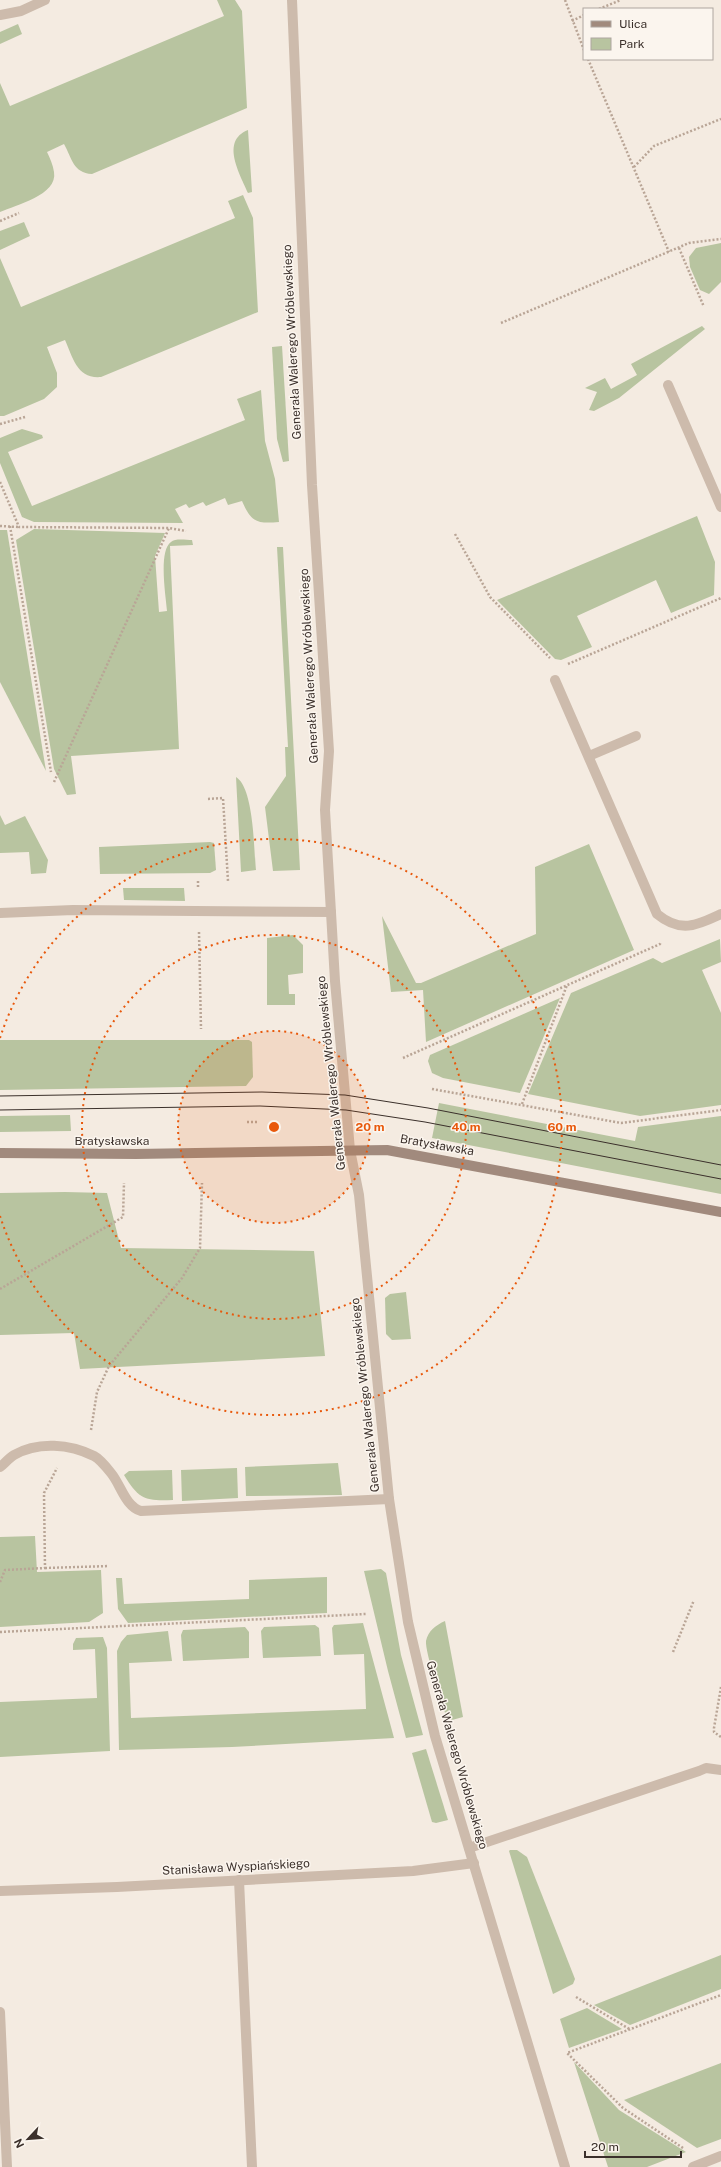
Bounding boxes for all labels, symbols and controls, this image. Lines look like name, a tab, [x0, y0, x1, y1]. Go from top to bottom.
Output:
legend	[583, 8, 713, 60]
text: Ulica	[619, 17, 647, 31]
text: Park	[619, 37, 645, 51]
street label: Generała Walerego Wróblewskiego	[280, 244, 304, 440]
street label: Generała Walerego Wróblewskiego	[297, 568, 321, 764]
street label: Generała Walerego Wróblewskiego	[314, 975, 348, 1171]
centre of rings	[267, 1120, 281, 1134]
text: 20 m	[356, 1120, 385, 1134]
text: 40 m	[451, 1120, 481, 1134]
text: 60 m	[547, 1120, 577, 1134]
street label: Bratysławska	[399, 1132, 475, 1158]
street label: Bratysławska	[75, 1134, 149, 1148]
street label: Generała Walerego Wróblewskiego	[348, 1297, 382, 1493]
street label: Generała Walerego Wróblewskiego	[423, 1659, 491, 1851]
street label: Stanisława Wyspiańskiego	[162, 1856, 310, 1878]
north arrow	[8, 2119, 48, 2159]
scale bar	[585, 2133, 681, 2159]
text: N	[12, 2137, 26, 2150]
text: 20 m	[591, 2140, 619, 2154]

